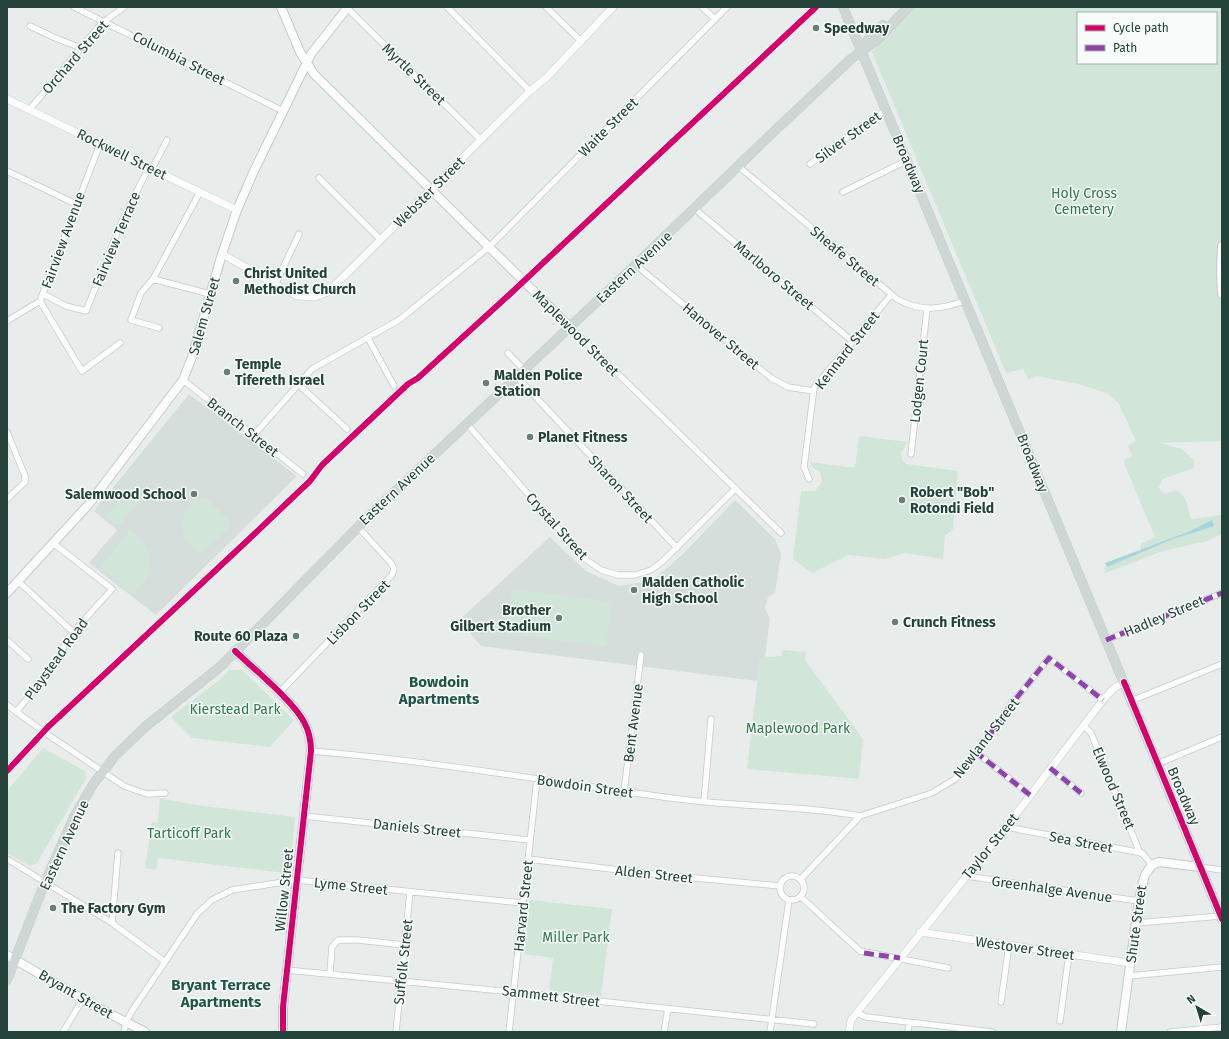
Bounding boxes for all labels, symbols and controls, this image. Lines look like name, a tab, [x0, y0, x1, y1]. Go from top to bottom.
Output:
legend	[1077, 12, 1217, 64]
street label: Orchard Street	[39, 16, 113, 98]
place label: Speedway	[824, 20, 890, 37]
text: Cycle path	[1113, 21, 1169, 35]
marker: Speedway	[811, 23, 821, 33]
street label: Columbia Street	[130, 28, 229, 89]
street label: Myrtle Street	[378, 40, 450, 109]
text: Path	[1113, 41, 1137, 55]
street label: Waite Street	[575, 93, 642, 161]
street label: Silver Street	[812, 107, 885, 167]
street label: Rockwell Street	[74, 125, 170, 184]
street label: Broadway	[889, 132, 928, 196]
street label: Webster Street	[390, 153, 469, 231]
park label: Holy Cross Cemetery	[1051, 185, 1117, 218]
street label: Fairview Avenue	[38, 189, 89, 291]
street label: Fairview Terrace	[89, 189, 144, 289]
street label: Sheafe Street	[807, 223, 883, 291]
street label: Eastern Avenue	[593, 228, 676, 307]
street label: Marlboro Street	[730, 237, 818, 314]
place label: Christ United Methodist Church	[244, 265, 356, 298]
street label: Salem Street	[185, 274, 224, 357]
marker: Christ United Methodist Church	[231, 276, 241, 286]
street label: Maplewood Street	[529, 287, 623, 381]
street label: Hanover Street	[679, 299, 763, 374]
street label: Kennard Street	[812, 307, 884, 393]
street label: Lodgen Court	[907, 337, 932, 424]
place label: Temple Tifereth Israel	[235, 356, 325, 389]
marker: Temple Tifereth Israel	[222, 367, 232, 377]
place label: Malden Police Station	[494, 367, 583, 400]
marker: Malden Police Station	[481, 378, 491, 388]
street label: Branch Street	[204, 394, 282, 461]
place label: Planet Fitness	[538, 429, 628, 446]
street label: Broadway	[1013, 431, 1052, 495]
marker: Planet Fitness	[525, 432, 535, 442]
street label: Eastern Avenue	[356, 450, 439, 529]
street label: Sharon Street	[585, 452, 657, 527]
place label: Robert "Bob" Rotondi Field	[910, 484, 994, 517]
place label: Salemwood School	[65, 486, 187, 503]
marker: Salemwood School	[189, 489, 199, 499]
street label: Crystal Street	[522, 489, 592, 564]
marker: Robert "Bob" Rotondi Field	[897, 495, 907, 505]
place label: Malden Catholic High School	[642, 574, 744, 607]
street label: Lisbon Street	[323, 576, 394, 648]
marker: Malden Catholic High School	[629, 585, 639, 595]
street label: Hadley Street	[1121, 592, 1208, 641]
place label: Brother Gilbert Stadium	[450, 602, 551, 635]
marker: Brother Gilbert Stadium	[554, 613, 564, 623]
place label: Crunch Fitness	[903, 614, 996, 631]
street label: Playstead Road	[21, 615, 92, 704]
marker: Crunch Fitness	[890, 617, 900, 627]
place label: Route 60 Plaza	[194, 628, 288, 645]
marker: Route 60 Plaza	[291, 631, 301, 641]
district label: Bowdoin Apartments	[398, 673, 479, 708]
street label: Bent Avenue	[620, 683, 647, 764]
street label: Newland Street	[950, 694, 1024, 782]
park label: Kierstead Park	[189, 701, 281, 718]
park label: Maplewood Park	[746, 720, 851, 737]
street label: Elwood Street	[1089, 744, 1139, 833]
street label: Broadway	[1164, 764, 1203, 828]
street label: Bowdoin Street	[536, 771, 635, 802]
street label: Eastern Avenue	[36, 797, 93, 893]
street label: Taylor Street	[959, 809, 1023, 883]
street label: Daniels Street	[372, 815, 463, 842]
park label: Tarticoff Park	[147, 825, 232, 842]
street label: Sea Street	[1048, 828, 1115, 857]
street label: Willow Street	[272, 847, 297, 932]
street label: Harvard Street	[510, 859, 537, 953]
street label: Alden Street	[614, 862, 695, 887]
street label: Greenhalge Avenue	[990, 873, 1113, 906]
street label: Lyme Street	[313, 874, 390, 899]
street label: Shute Street	[1123, 883, 1150, 964]
place label: The Factory Gym	[61, 900, 166, 917]
marker: The Factory Gym	[48, 903, 58, 913]
street label: Suffolk Street	[391, 917, 417, 1006]
park label: Miller Park	[542, 929, 610, 946]
street label: Westover Street	[974, 933, 1077, 964]
street label: Bryant Street	[35, 966, 117, 1023]
district label: Bryant Terrace Apartments	[171, 976, 271, 1011]
street label: Sammett Street	[501, 982, 602, 1011]
north arrow	[1177, 987, 1217, 1027]
text: N	[1184, 992, 1198, 1007]

